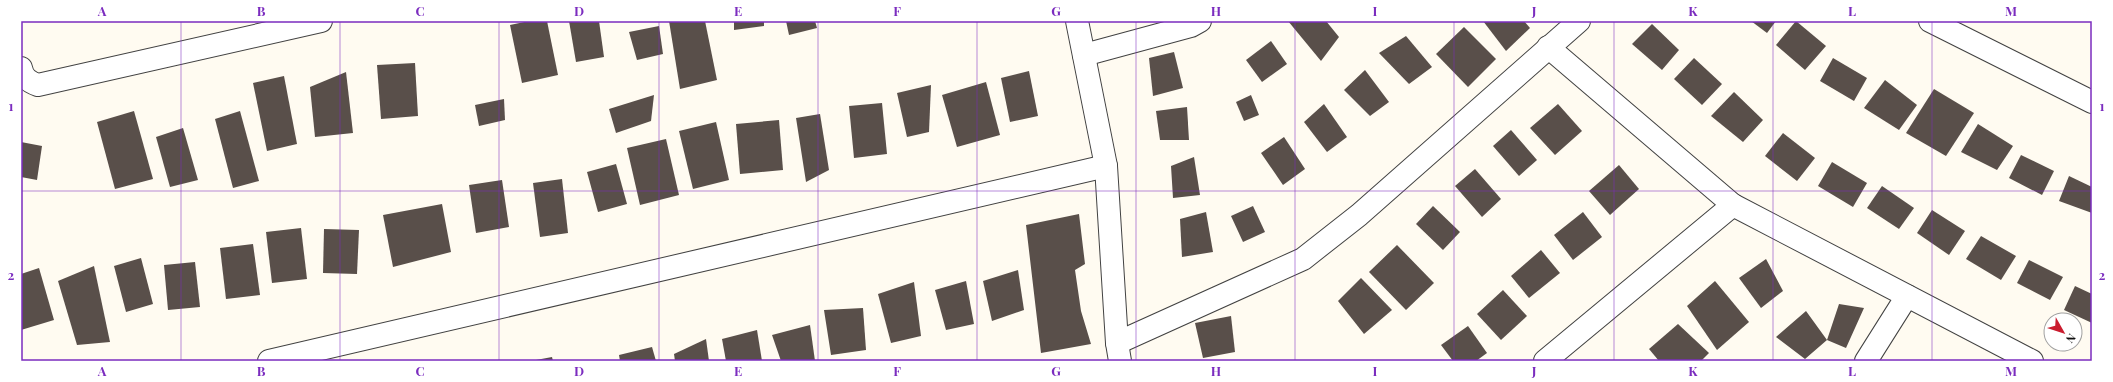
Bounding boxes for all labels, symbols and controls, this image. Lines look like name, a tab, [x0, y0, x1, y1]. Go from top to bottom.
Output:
text: A	[97, 2, 107, 19]
text: B	[257, 2, 266, 19]
text: C	[415, 2, 425, 19]
text: D	[574, 2, 584, 19]
text: E	[734, 2, 742, 19]
text: F	[893, 2, 901, 19]
text: G	[1051, 2, 1061, 19]
text: H	[1211, 2, 1221, 19]
text: I	[1373, 2, 1378, 19]
text: J	[1531, 2, 1537, 19]
text: K	[1688, 2, 1698, 19]
text: L	[1848, 2, 1856, 19]
text: M	[2005, 2, 2017, 19]
text: 1	[9, 97, 14, 114]
text: 1	[2100, 97, 2105, 114]
text: 2	[8, 266, 15, 283]
text: 2	[2099, 266, 2106, 283]
north arrow	[2043, 312, 2083, 352]
text: N	[2063, 331, 2079, 346]
text: A	[97, 362, 107, 379]
text: B	[257, 362, 266, 379]
text: C	[415, 362, 425, 379]
text: D	[574, 362, 584, 379]
text: E	[734, 362, 742, 379]
text: F	[893, 362, 901, 379]
text: G	[1051, 362, 1061, 379]
text: H	[1211, 362, 1221, 379]
text: I	[1373, 362, 1378, 379]
text: J	[1531, 362, 1537, 379]
text: K	[1688, 362, 1698, 379]
text: L	[1848, 362, 1856, 379]
text: M	[2005, 362, 2017, 379]

